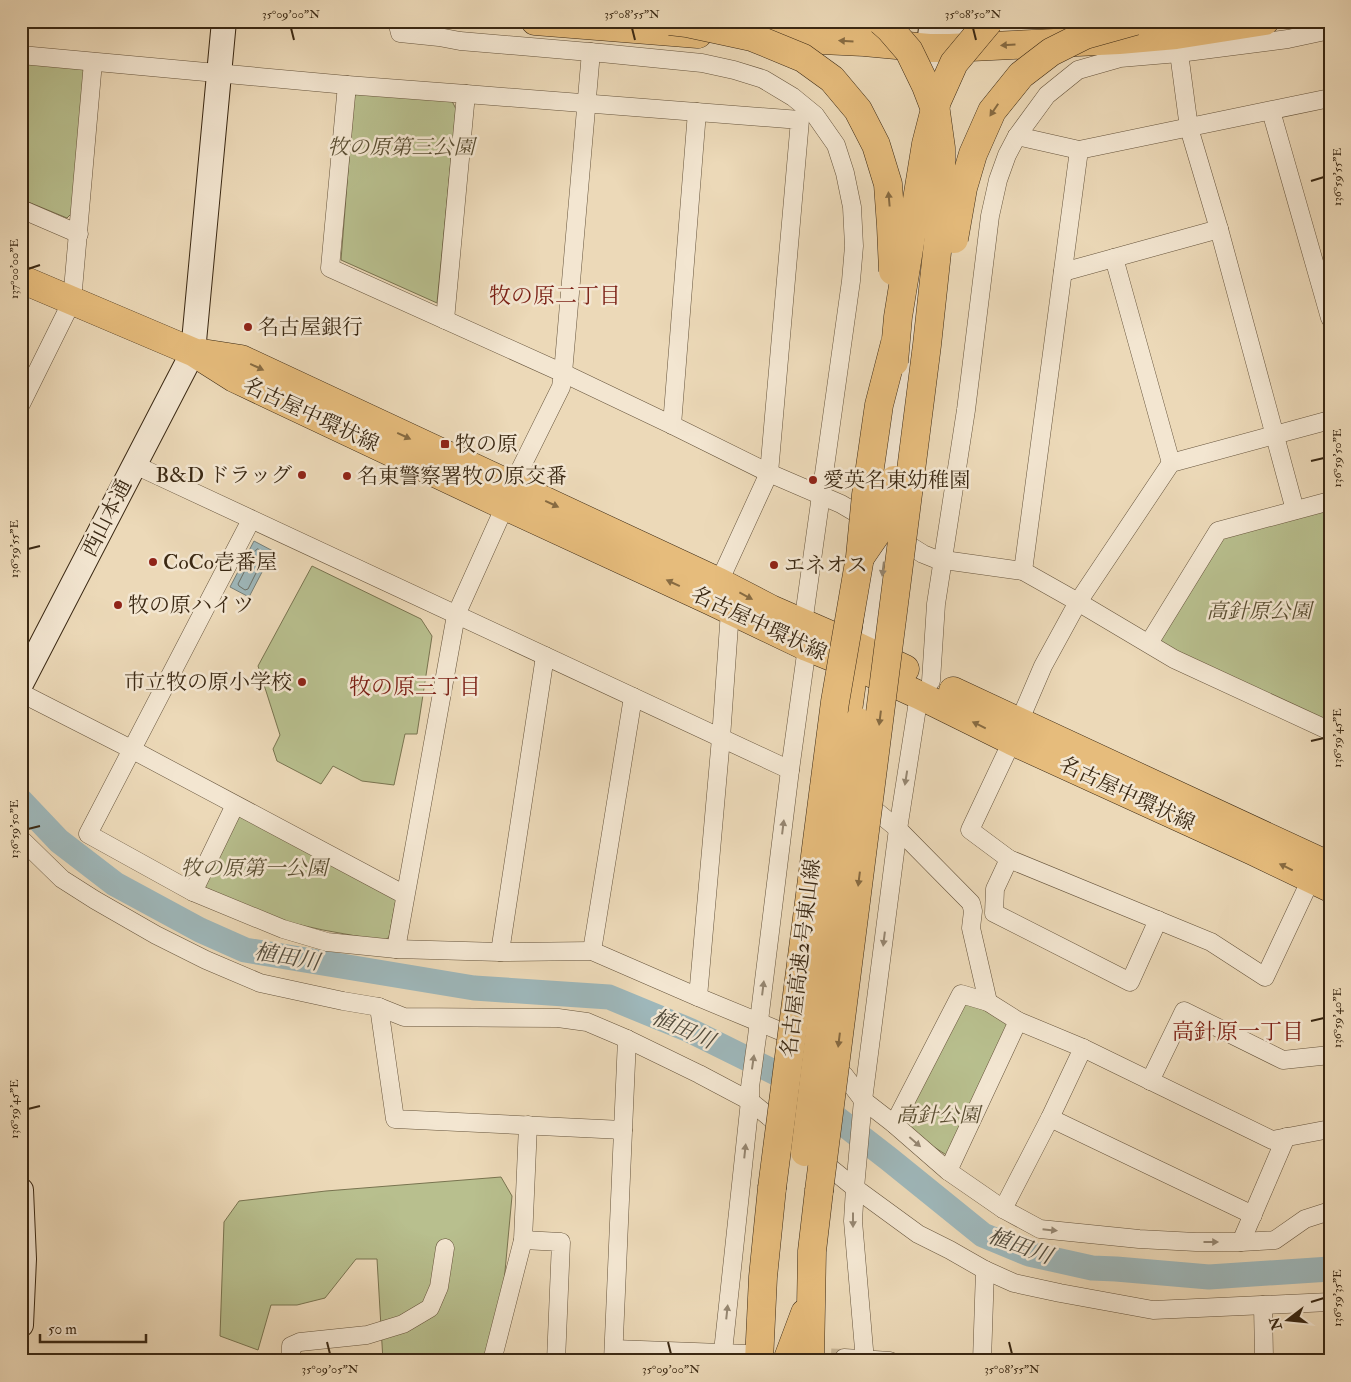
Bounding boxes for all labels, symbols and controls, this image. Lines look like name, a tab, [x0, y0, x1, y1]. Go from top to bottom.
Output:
text: 35°09'00"N	[262, 7, 320, 22]
text: 35°08'55"N	[604, 7, 660, 22]
text: 35°08'50"N	[945, 7, 1001, 22]
one-way arrow	[838, 37, 854, 45]
one-way arrow	[1000, 42, 1016, 50]
one-way arrow	[990, 103, 999, 117]
park label: 牧の原第三公園	[328, 134, 477, 161]
text: 136°59'55"E	[1330, 148, 1345, 206]
one-way arrow	[885, 191, 893, 207]
text: 137°00'00"E	[7, 239, 22, 299]
district label: 牧の原二丁目	[489, 282, 621, 310]
place label: 名古屋銀行	[258, 314, 363, 341]
marker: 名古屋銀行	[242, 321, 254, 333]
one-way arrow	[250, 363, 264, 371]
street label: 名古屋中環状線	[239, 372, 383, 458]
text: 136°59'50"E	[1330, 428, 1345, 487]
place label: 牧の原	[455, 431, 518, 458]
one-way arrow	[397, 432, 411, 440]
marker: 牧の原	[439, 438, 451, 450]
place label: B&D ドラッグ	[156, 462, 292, 489]
place label: 名東警察署牧の原交番	[357, 463, 567, 490]
place label: 愛英名東幼稚園	[823, 467, 970, 494]
marker: B&D ドラッグ	[296, 469, 308, 481]
marker: 名東警察署牧の原交番	[341, 470, 353, 482]
street label: 西山本通	[76, 474, 138, 562]
marker: 愛英名東幼稚園	[807, 474, 819, 486]
one-way arrow	[545, 501, 559, 509]
text: 136°59'55"E	[7, 520, 22, 578]
place label: CoCo壱番屋	[163, 549, 277, 576]
place label: エネオス	[784, 552, 868, 579]
marker: CoCo壱番屋	[147, 556, 159, 568]
marker: エネオス	[768, 559, 780, 571]
one-way arrow	[879, 561, 887, 577]
one-way arrow	[666, 579, 680, 587]
street label: 名古屋中環状線	[687, 581, 831, 667]
place label: 牧の原ハイツ	[128, 592, 254, 619]
one-way arrow	[739, 592, 753, 600]
park label: 高針原公園	[1207, 598, 1314, 625]
marker: 牧の原ハイツ	[112, 599, 124, 611]
place label: 市立牧の原小学校	[124, 669, 292, 696]
district label: 牧の原三丁目	[349, 673, 481, 701]
marker: 市立牧の原小学校	[296, 676, 308, 688]
text: 136°59'45"E	[1330, 708, 1345, 768]
one-way arrow	[876, 710, 884, 726]
one-way arrow	[972, 721, 987, 729]
street label: 名古屋中環状線	[1055, 751, 1199, 837]
one-way arrow	[902, 770, 910, 786]
text: 136°59'50"E	[7, 799, 22, 858]
one-way arrow	[779, 819, 787, 835]
park label: 牧の原第一公園	[181, 855, 330, 882]
street label: 名古屋高速2号東山線	[775, 857, 827, 1059]
one-way arrow	[1279, 863, 1293, 871]
one-way arrow	[855, 872, 863, 888]
one-way arrow	[880, 931, 888, 947]
water label: 植田川	[252, 937, 324, 977]
one-way arrow	[759, 980, 767, 996]
text: 136°59'40"E	[1330, 988, 1345, 1048]
water label: 植田川	[647, 1003, 721, 1056]
district label: 高針原一丁目	[1172, 1018, 1304, 1046]
one-way arrow	[835, 1033, 843, 1049]
one-way arrow	[750, 1053, 758, 1069]
text: 136°59'45"E	[7, 1079, 22, 1139]
park label: 高針公園	[896, 1102, 983, 1129]
one-way arrow	[908, 1136, 920, 1148]
one-way arrow	[741, 1142, 749, 1158]
one-way arrow	[849, 1212, 857, 1228]
water label: 植田川	[984, 1222, 1058, 1271]
one-way arrow	[1042, 1226, 1058, 1234]
one-way arrow	[1204, 1238, 1220, 1246]
text: 136°59'35"E	[1330, 1269, 1345, 1327]
north arrow	[1264, 1294, 1314, 1344]
one-way arrow	[723, 1304, 731, 1320]
scale bar	[40, 1312, 146, 1344]
text: N	[1266, 1315, 1286, 1333]
text: 50 m	[48, 1320, 77, 1339]
text: 35°09'05"N	[302, 1362, 359, 1377]
text: 35°09'00"N	[642, 1362, 700, 1377]
text: 35°08'55"N	[984, 1362, 1040, 1377]

